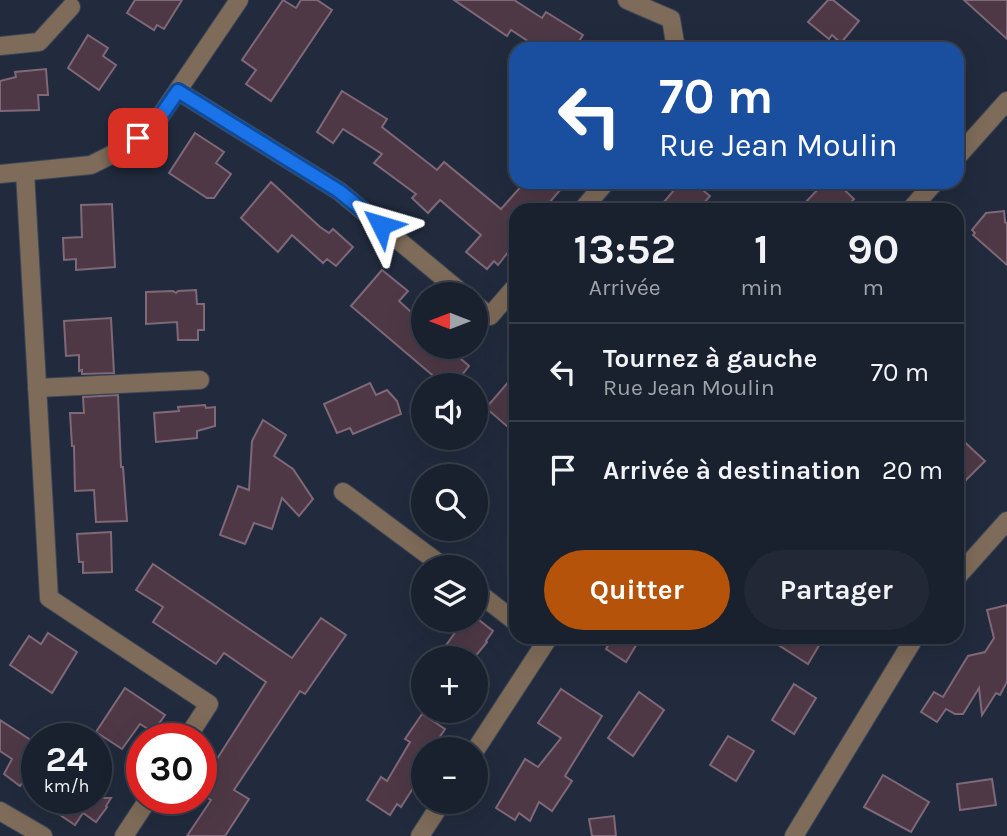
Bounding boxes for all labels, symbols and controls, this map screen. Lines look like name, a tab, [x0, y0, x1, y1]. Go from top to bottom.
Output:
text: 70 m	[659, 68, 773, 125]
icon: left	[544, 70, 635, 161]
pin	[108, 108, 168, 168]
icon: arrive	[119, 119, 157, 157]
text: Rue Jean Moulin	[659, 127, 898, 164]
position arrow	[344, 188, 418, 262]
text: 13:52	[574, 224, 676, 274]
text: 1	[754, 224, 769, 274]
text: 90	[847, 224, 899, 274]
text: Arrivée	[589, 274, 661, 301]
text: min	[740, 274, 783, 301]
text: m	[863, 274, 884, 301]
north arrow	[411, 282, 488, 359]
map controls	[411, 282, 488, 814]
text: Tournez à gauche	[603, 343, 817, 374]
icon: left	[544, 353, 582, 391]
text: 70 m	[871, 357, 929, 388]
button: sound	[411, 373, 488, 450]
text: Rue Jean Moulin	[603, 374, 775, 401]
icon: arrive	[544, 451, 582, 489]
text: Arrivée à destination	[603, 455, 861, 486]
text: 20 m	[882, 455, 943, 486]
button: search	[411, 464, 488, 541]
button: Quitter	[544, 550, 730, 630]
button: Partager	[744, 550, 929, 630]
button: layers	[411, 555, 488, 632]
button: +	[411, 646, 488, 723]
speed limit sign: 30	[126, 723, 217, 814]
button: −	[411, 737, 488, 814]
text: 24	[46, 739, 88, 780]
text: km/h	[44, 775, 89, 797]

